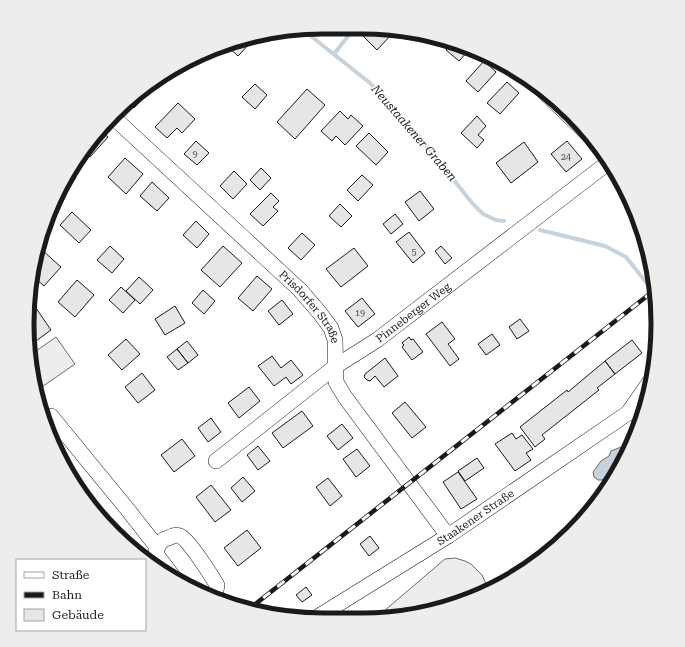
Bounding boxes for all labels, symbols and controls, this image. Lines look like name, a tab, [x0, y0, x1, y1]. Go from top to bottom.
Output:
water label: Neustaakener Graben	[368, 81, 460, 184]
house number: 9	[192, 149, 198, 159]
house number: 24	[561, 152, 571, 162]
house number: 5	[411, 247, 417, 257]
street label: Prisdorfer Straße	[276, 268, 342, 345]
street label: Pinneberger Weg	[373, 279, 454, 345]
house number: 19	[355, 308, 365, 318]
street label: Staakener Straße	[434, 486, 516, 548]
legend	[16, 559, 146, 631]
text: Straße	[52, 568, 90, 582]
text: Bahn	[52, 588, 82, 602]
text: Gebäude	[52, 608, 104, 622]

